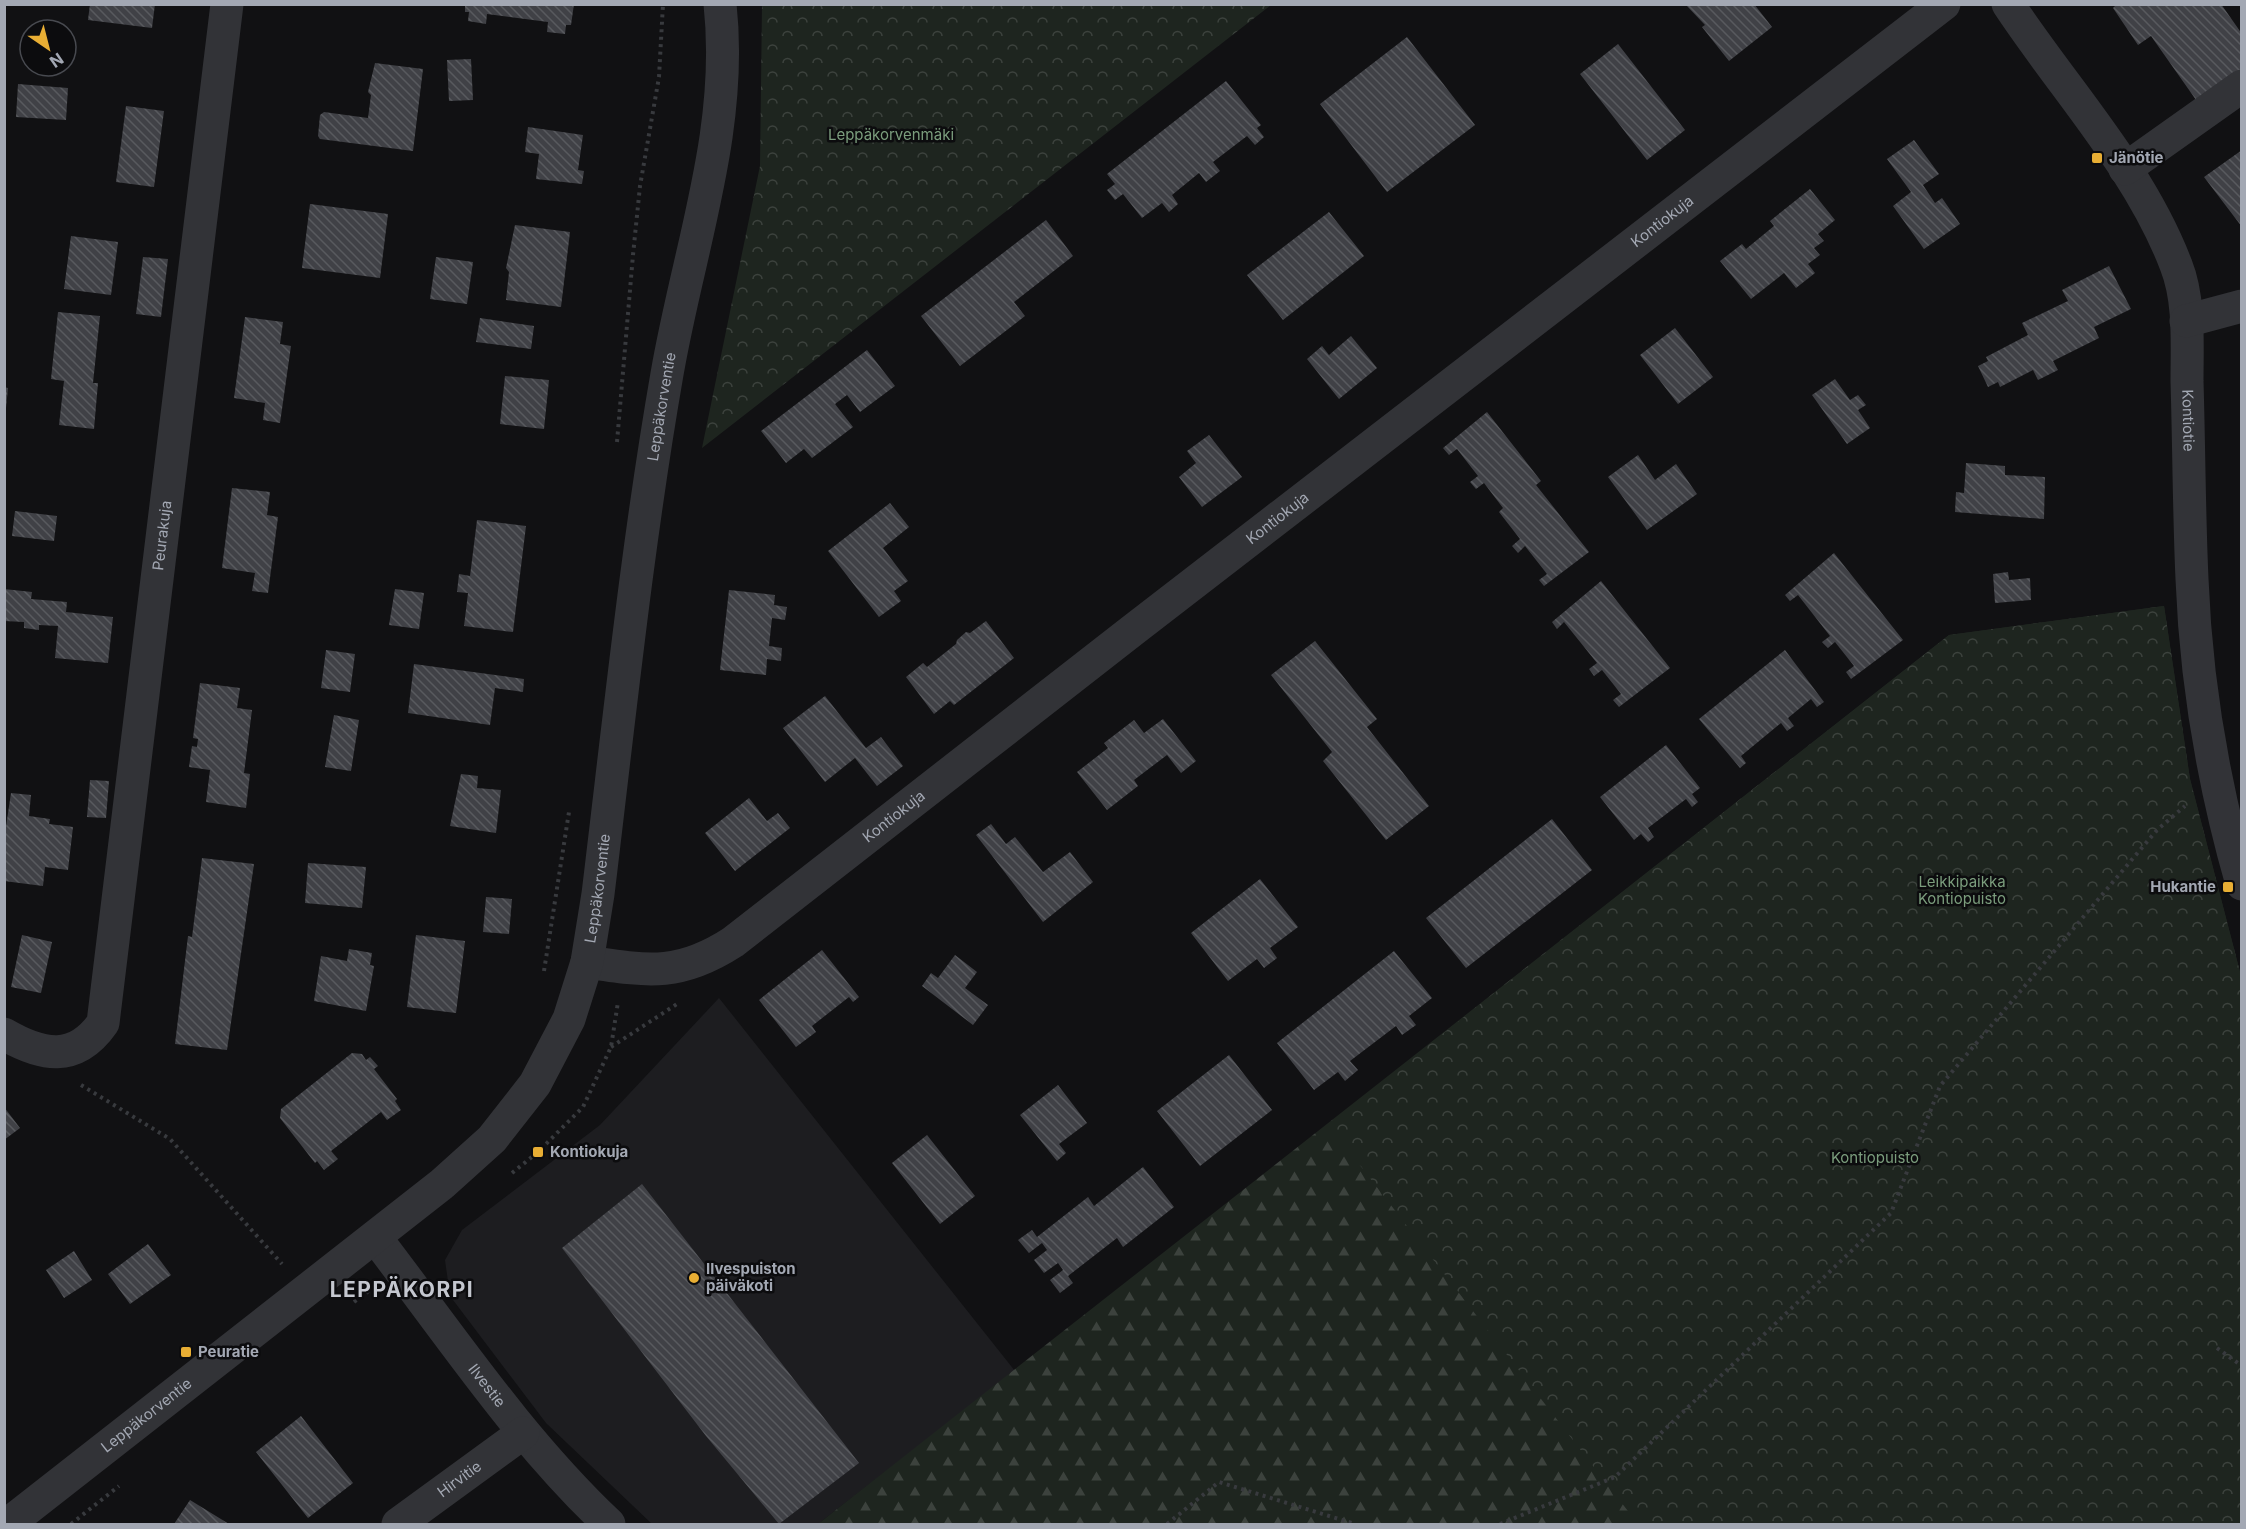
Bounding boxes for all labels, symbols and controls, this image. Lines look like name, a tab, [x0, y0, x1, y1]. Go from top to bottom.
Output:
north arrow	[18, 18, 78, 78]
text: N	[46, 49, 67, 72]
park label: Leppäkorvenmäki	[828, 125, 954, 144]
place label: Jänötie	[2109, 148, 2164, 167]
marker: Jänötie	[2090, 151, 2104, 165]
street label: Kontiokuja	[1627, 191, 1697, 251]
street label: Leppäkorventie	[643, 351, 680, 462]
street label: Kontiotie	[2178, 389, 2199, 452]
street label: Kontiokuja	[1242, 488, 1312, 548]
street label: Peurakuja	[148, 499, 176, 572]
street label: Kontiokuja	[858, 786, 929, 846]
street label: Leppäkorventie	[580, 833, 614, 944]
park label: Leikkipaikka Kontiopuisto	[1918, 872, 2006, 908]
place label: Hukantie	[2150, 877, 2216, 896]
marker: Hukantie	[2221, 880, 2235, 894]
place label: Kontiokuja	[550, 1142, 628, 1161]
marker: Kontiokuja	[531, 1145, 545, 1159]
park label: Kontiopuisto	[1831, 1148, 1919, 1167]
place label: Ilvespuiston päiväkoti	[706, 1259, 796, 1295]
marker: Ilvespuiston päiväkoti	[687, 1271, 701, 1285]
district label: LEPPÄKORPI	[330, 1276, 474, 1302]
place label: Peuratie	[198, 1342, 259, 1361]
marker: Peuratie	[179, 1345, 193, 1359]
street label: Ilvestie	[464, 1360, 510, 1411]
street label: Leppäkorventie	[97, 1374, 195, 1456]
street label: Hirvitie	[433, 1456, 485, 1501]

